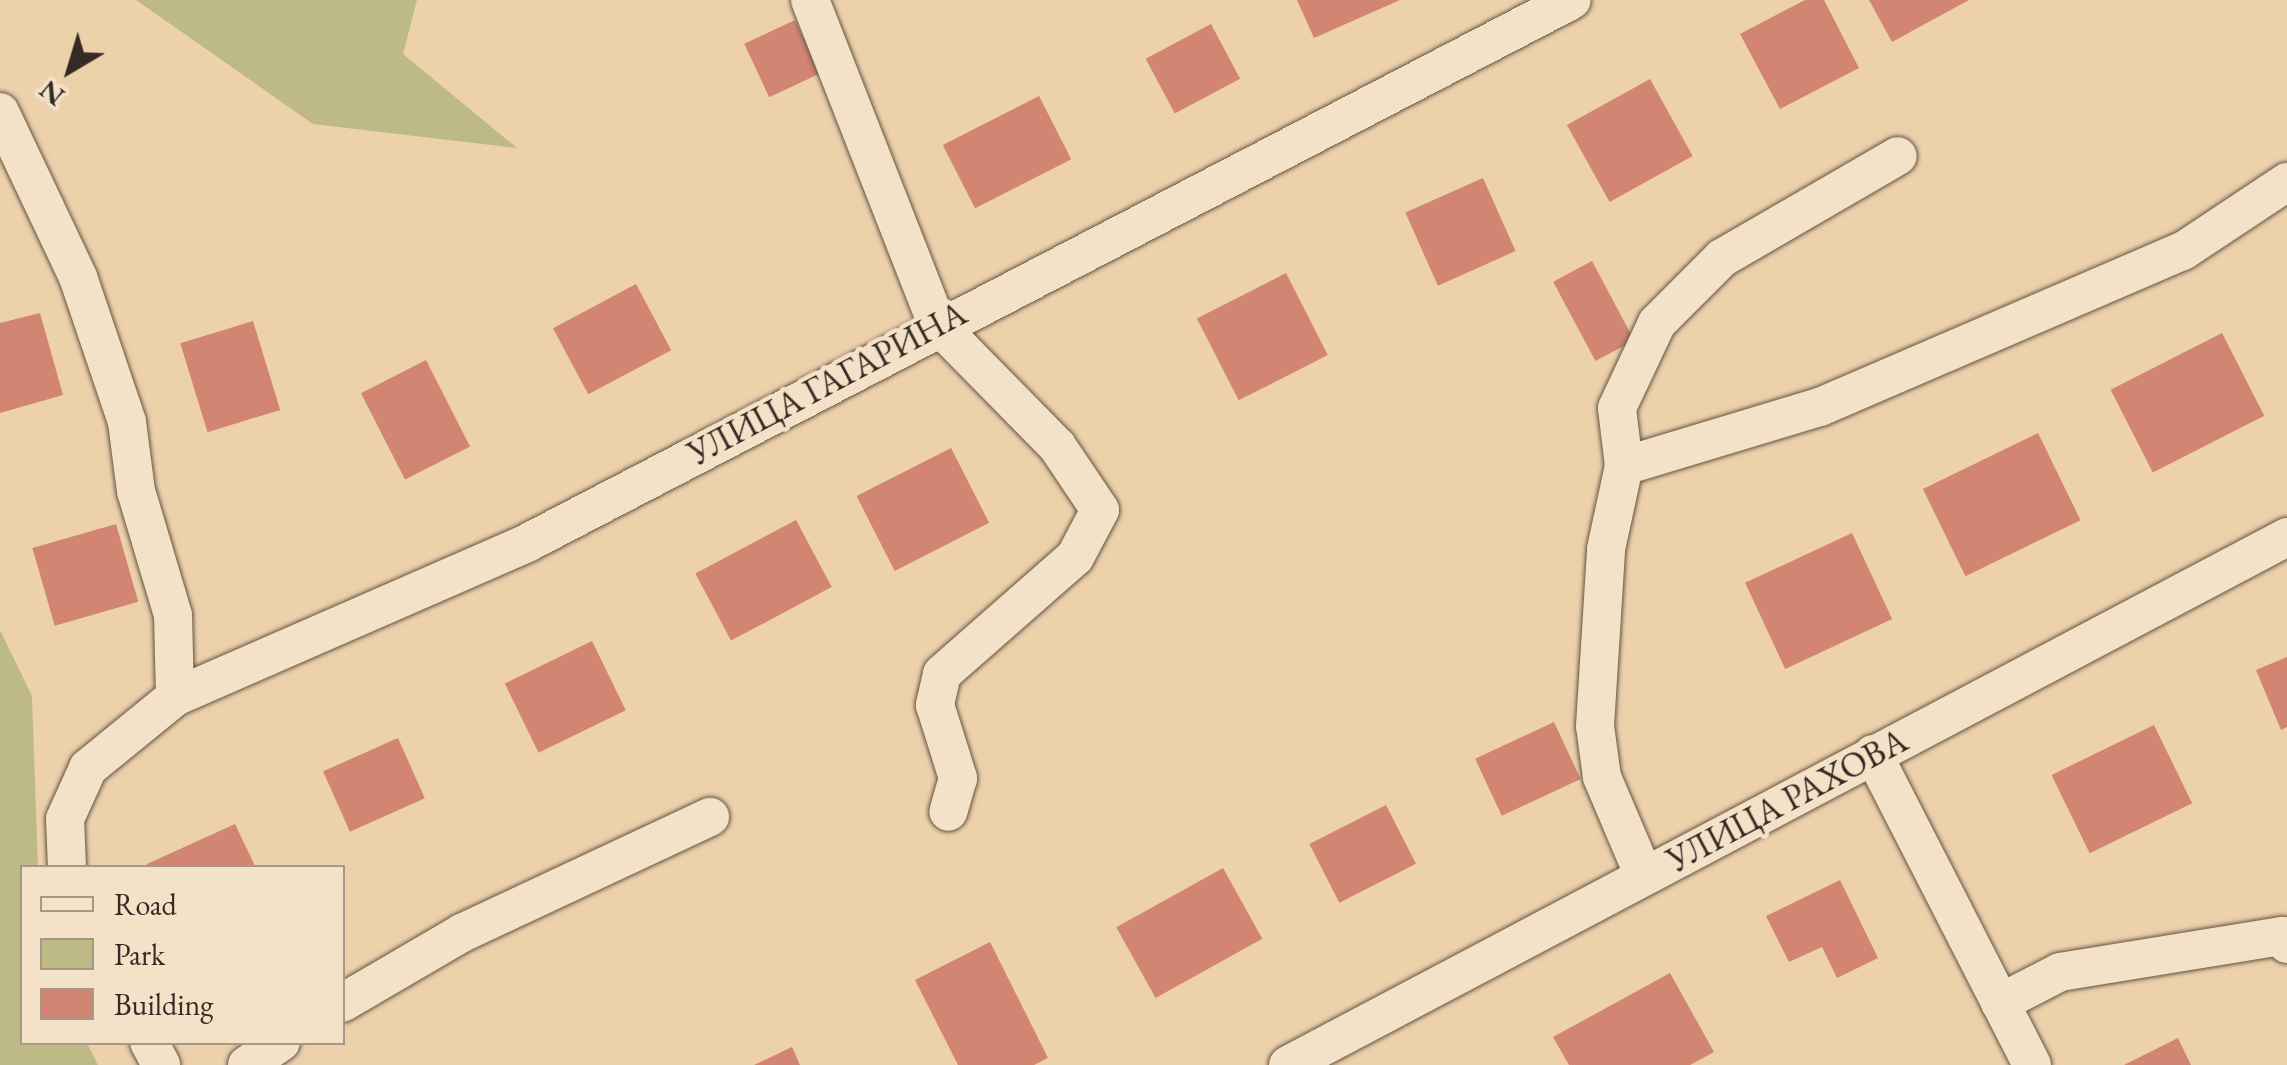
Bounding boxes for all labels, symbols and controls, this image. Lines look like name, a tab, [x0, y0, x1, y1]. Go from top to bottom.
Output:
north arrow	[20, 20, 120, 120]
text: N	[32, 72, 72, 115]
street label: УЛИЦА ГАГАРИНА	[680, 292, 974, 474]
street label: УЛИЦА РАХОВА	[1659, 719, 1915, 881]
legend	[20, 865, 345, 1045]
text: Road	[114, 885, 177, 924]
text: Park	[114, 935, 165, 974]
text: Building	[114, 985, 213, 1024]

